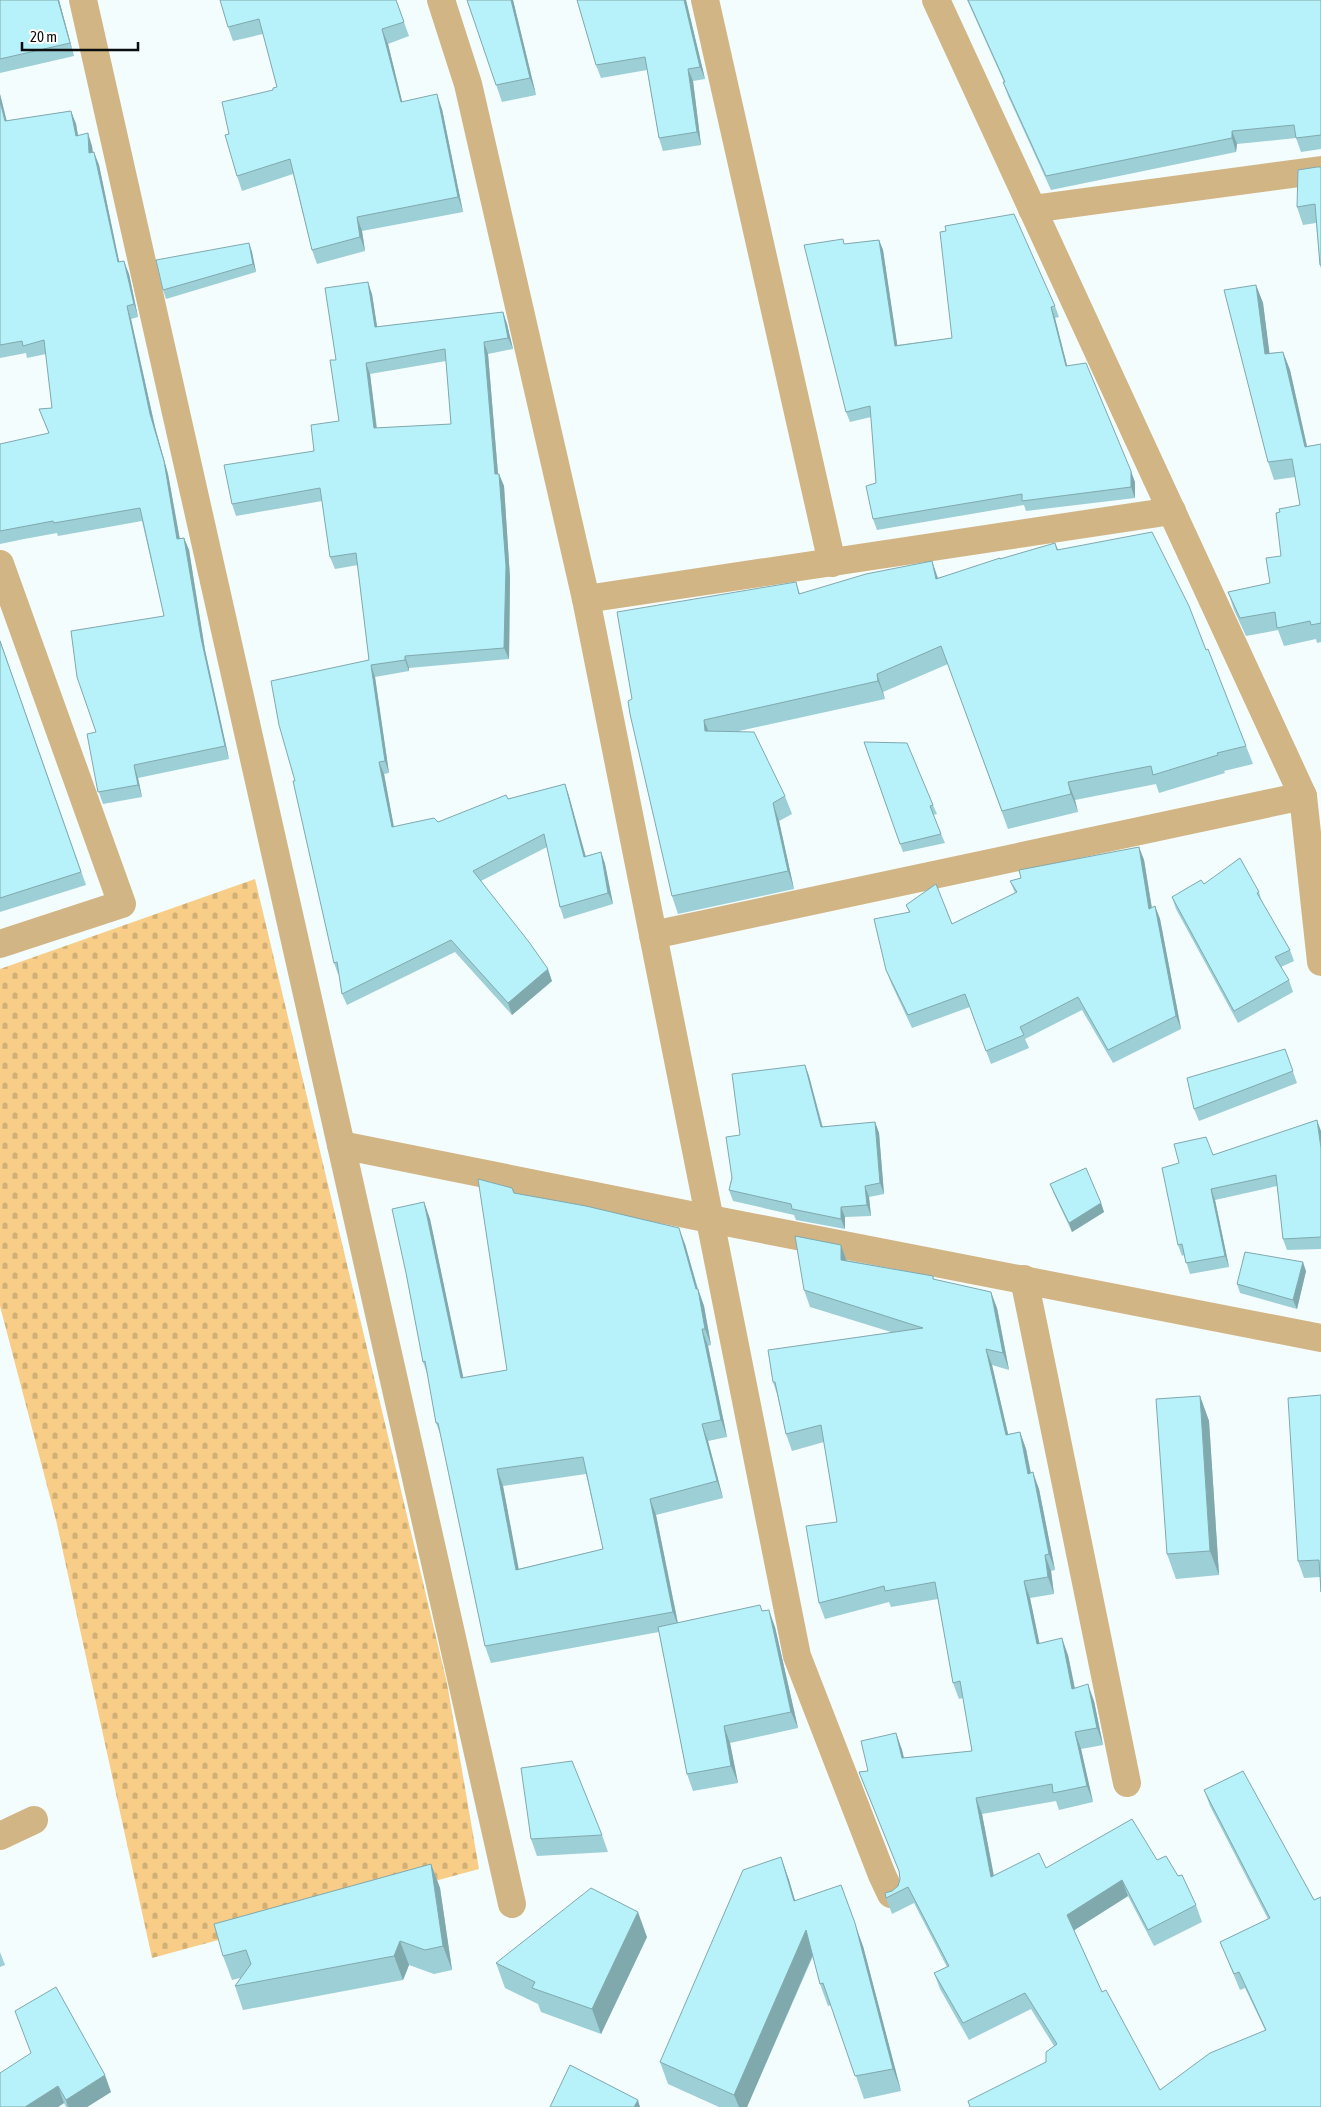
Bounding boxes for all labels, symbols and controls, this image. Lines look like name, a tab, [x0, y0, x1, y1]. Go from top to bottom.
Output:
scale bar	[22, 20, 139, 52]
text: 20 m	[30, 28, 57, 45]

